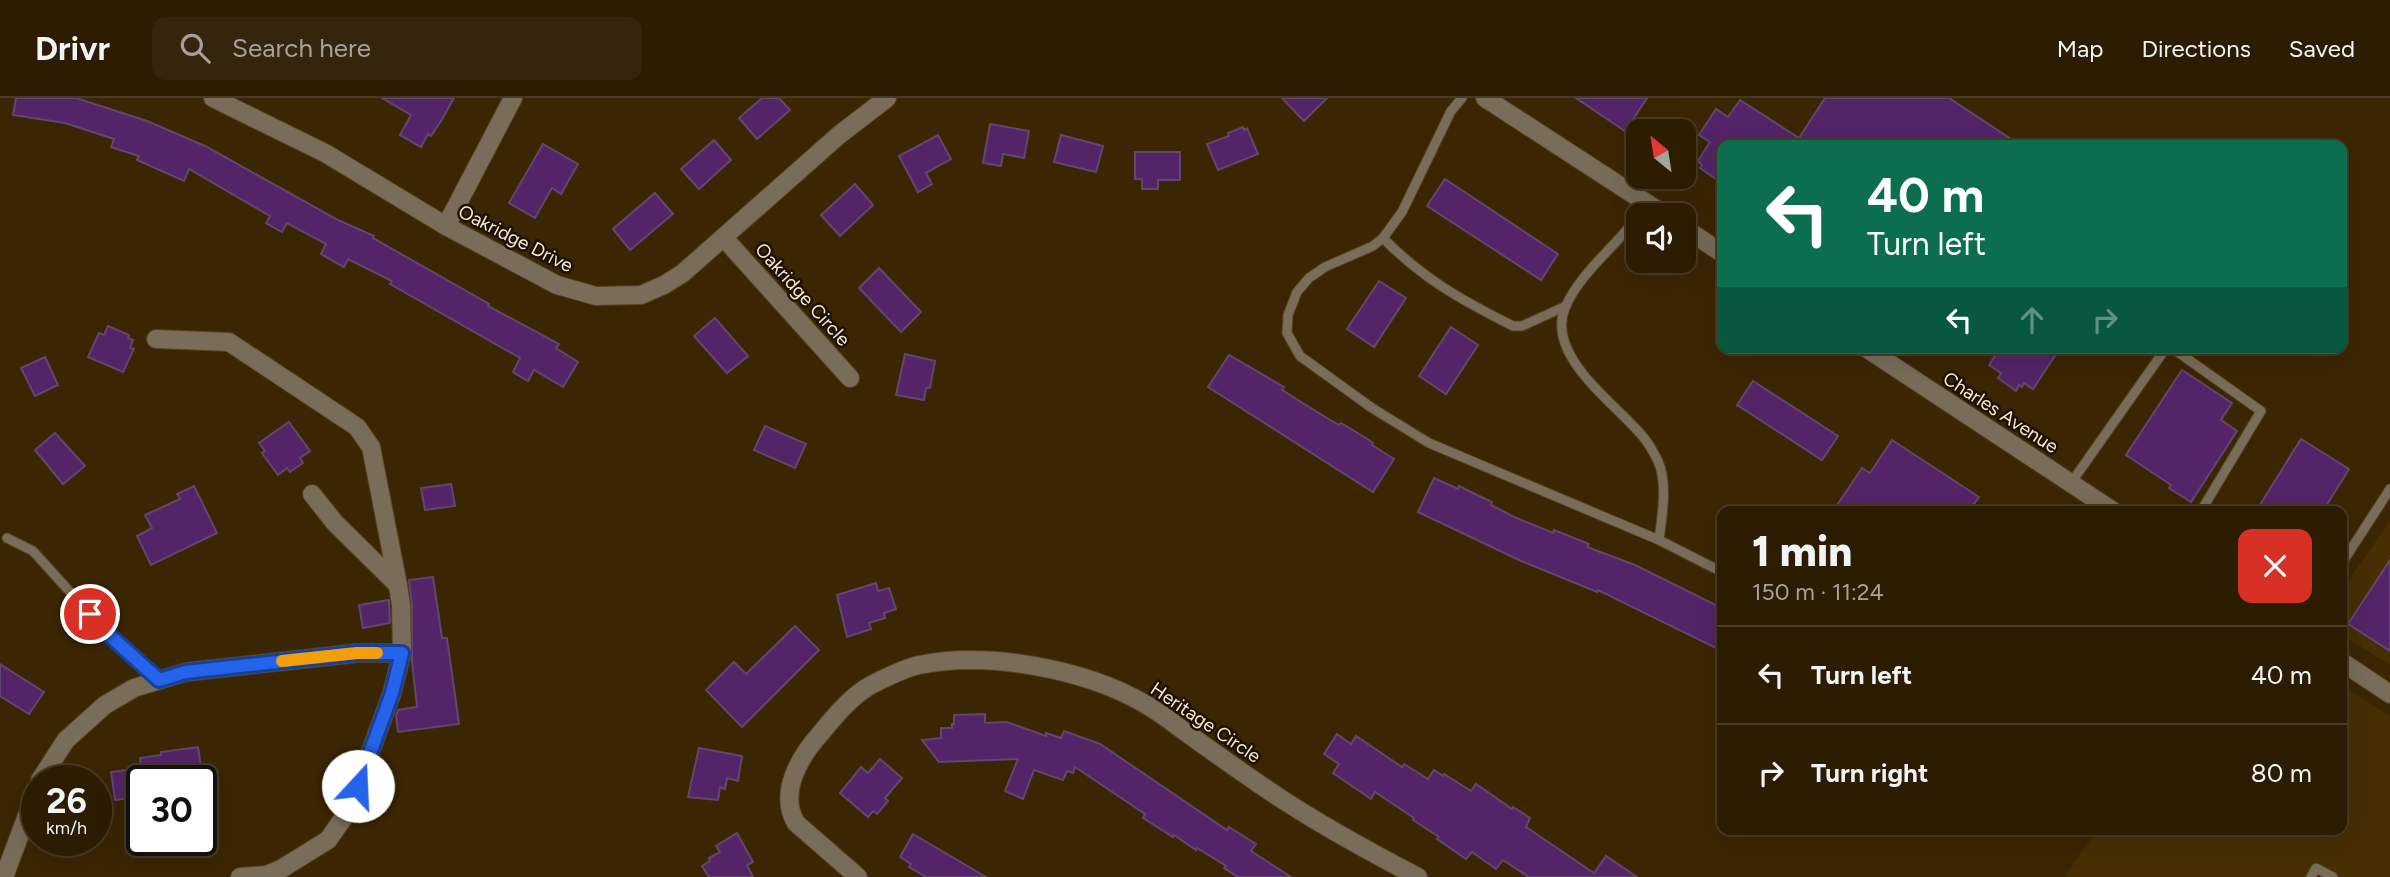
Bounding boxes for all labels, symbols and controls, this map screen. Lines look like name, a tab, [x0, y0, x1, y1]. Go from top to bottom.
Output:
search box	[152, 17, 642, 80]
text: Drivr	[35, 29, 110, 68]
icon: search	[176, 29, 214, 67]
text: Search here	[232, 32, 371, 64]
text: Map	[2057, 34, 2103, 63]
text: Directions	[2141, 34, 2251, 63]
text: Saved	[2289, 34, 2355, 63]
north arrow	[1626, 119, 1696, 189]
map controls	[1626, 119, 1696, 273]
text: 40 m	[1867, 165, 1984, 224]
icon: left	[1752, 168, 1843, 259]
street label: Oakridge Drive	[455, 200, 577, 277]
button: sound	[1626, 203, 1696, 273]
text: Turn left	[1867, 225, 1986, 263]
street label: Oakridge Circle	[750, 238, 855, 351]
icon: left	[1940, 301, 1978, 339]
icon: ahead	[2013, 301, 2051, 339]
icon: right	[2086, 301, 2124, 339]
street label: Charles Avenue	[1939, 367, 2063, 458]
text: 1 min	[1752, 526, 1852, 577]
button: close	[2238, 529, 2312, 603]
text: 150 m · 11:24	[1752, 578, 1884, 606]
pin	[60, 584, 120, 644]
icon: arrive	[71, 595, 109, 633]
icon: left	[1752, 656, 1790, 694]
text: Turn left	[1811, 659, 1912, 691]
text: 40 m	[2251, 659, 2312, 691]
street label: Heritage Circle	[1146, 677, 1265, 768]
position arrow	[321, 749, 395, 823]
icon: right	[1752, 754, 1790, 792]
text: Turn right	[1811, 757, 1928, 789]
text: 80 m	[2251, 757, 2312, 789]
speed limit sign: 30	[126, 765, 217, 856]
text: 26	[46, 780, 87, 822]
text: km/h	[46, 817, 87, 839]

